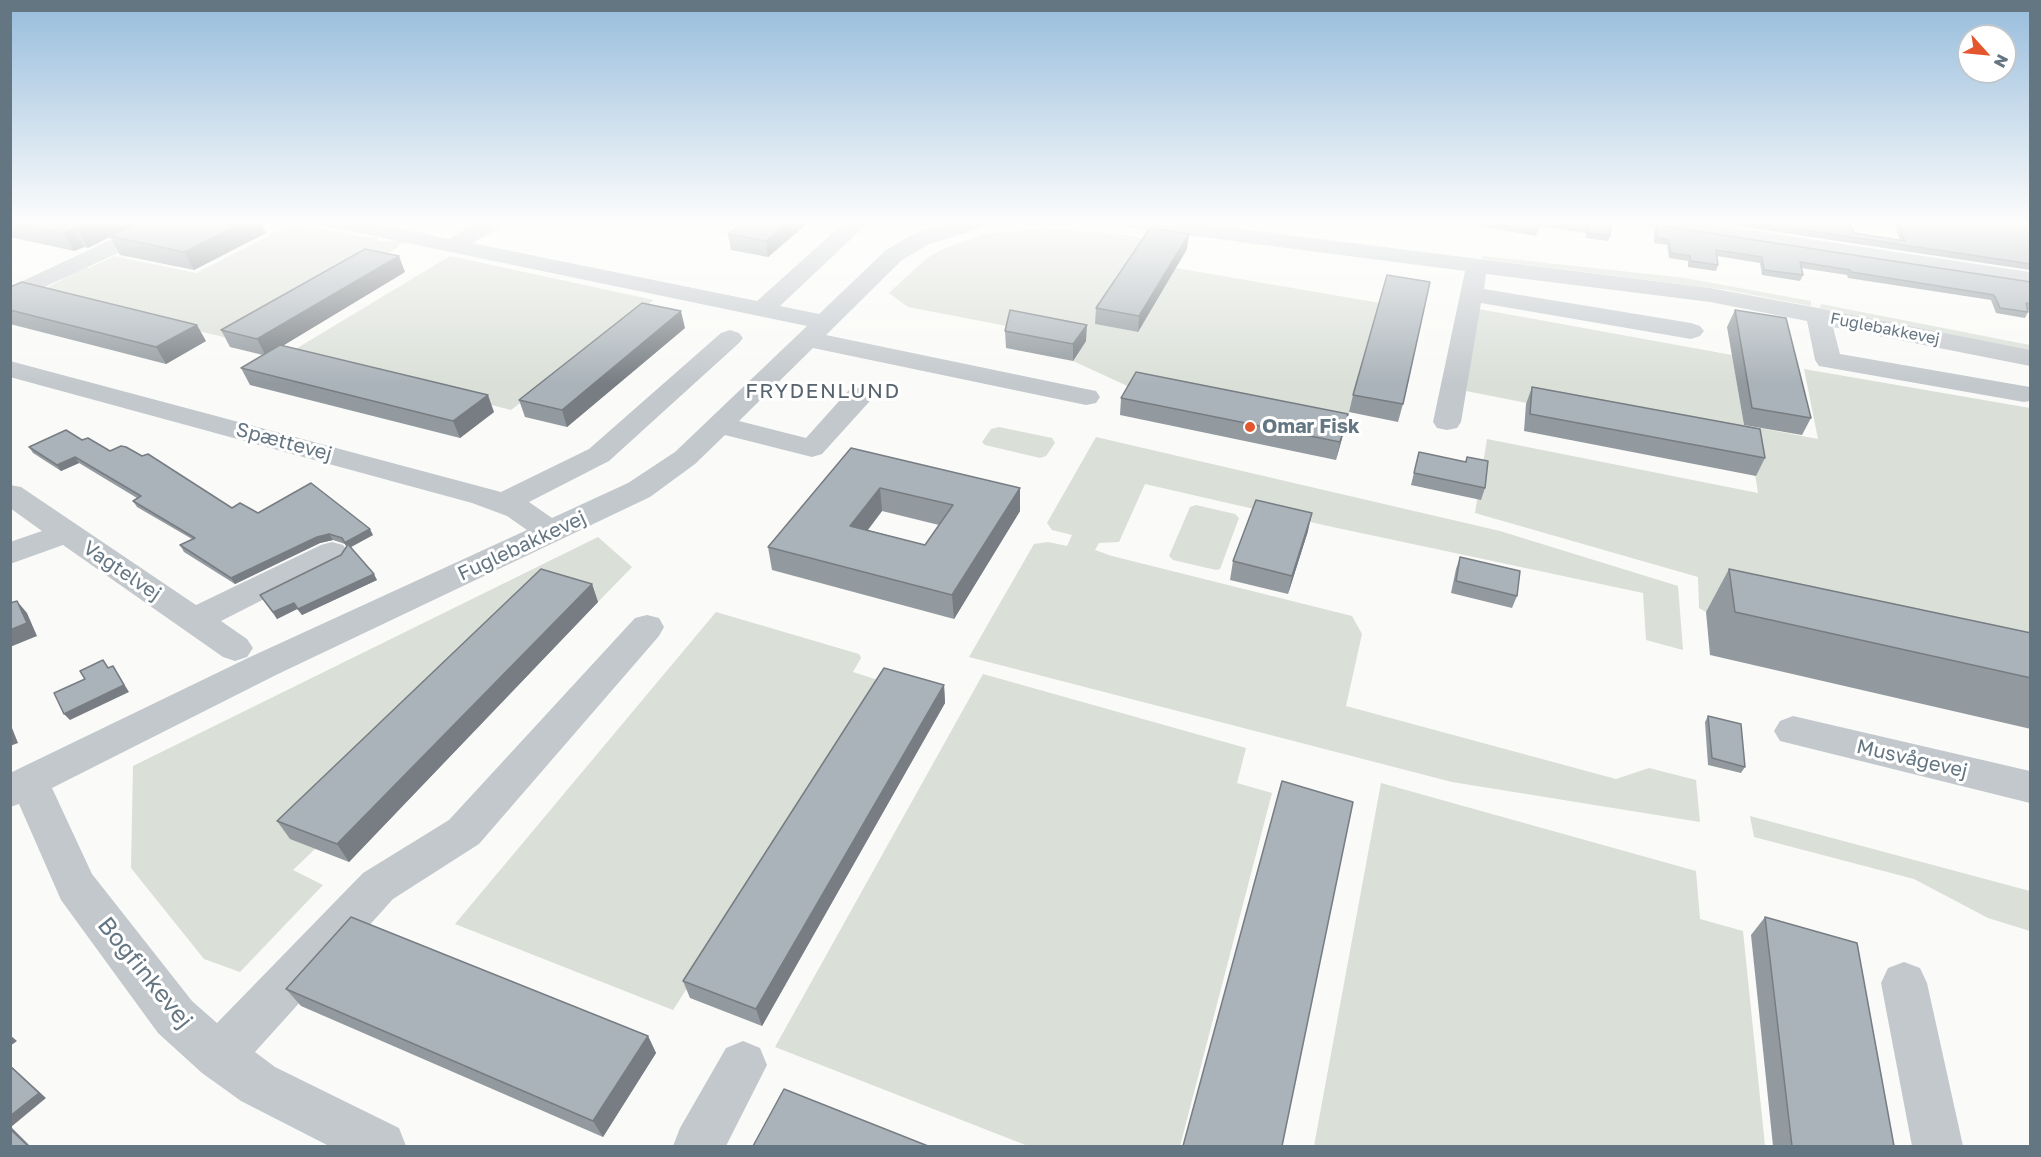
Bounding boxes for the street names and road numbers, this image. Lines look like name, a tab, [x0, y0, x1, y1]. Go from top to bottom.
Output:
street label: Fuglebakkevej	[1829, 309, 1941, 349]
street label: Spættevej	[233, 418, 335, 466]
street label: Fuglebakkevej	[454, 506, 590, 586]
street label: Vagtelvej	[78, 536, 166, 606]
street label: Musvågevej	[1854, 735, 1970, 783]
street label: Bogfinkevej	[91, 911, 199, 1035]

